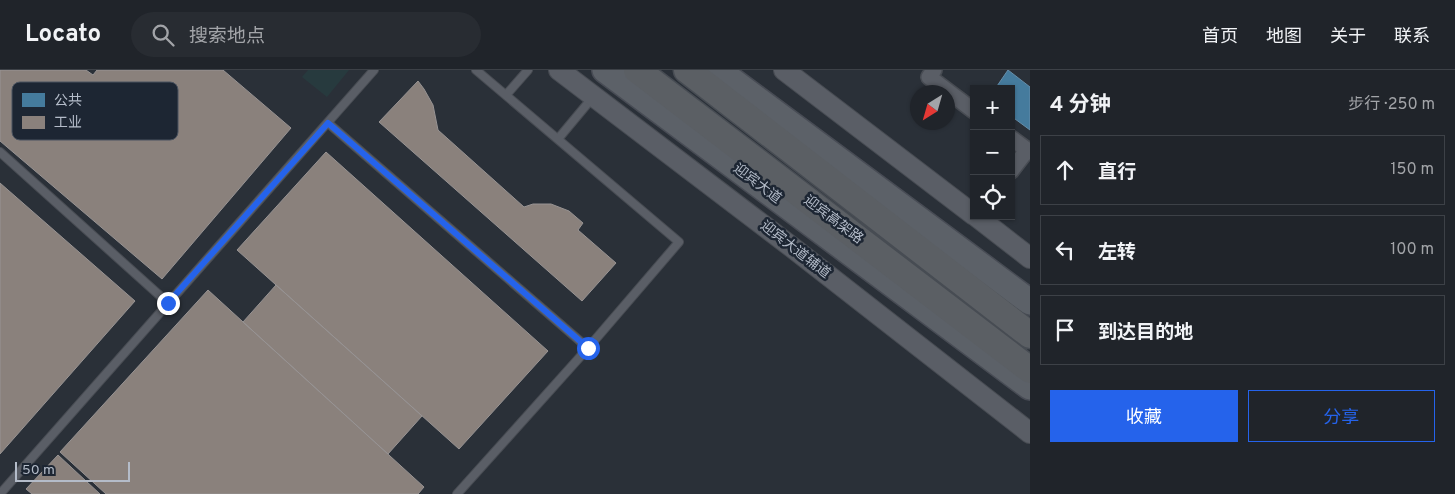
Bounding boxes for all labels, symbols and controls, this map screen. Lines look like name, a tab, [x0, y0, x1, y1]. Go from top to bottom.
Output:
search box	[131, 12, 481, 57]
text: Locato	[25, 20, 101, 50]
icon: search	[149, 21, 177, 49]
text: 搜索地点	[189, 25, 265, 49]
text: 首页	[1202, 26, 1238, 49]
text: 地图	[1266, 26, 1302, 49]
text: 关于	[1330, 26, 1366, 49]
text: 联系	[1394, 26, 1430, 49]
legend	[12, 82, 178, 140]
north arrow	[910, 85, 955, 130]
map controls	[970, 85, 1015, 220]
button: +	[970, 85, 1015, 130]
text: 4 分钟	[1050, 92, 1111, 119]
text: 公共	[54, 93, 82, 110]
text: 步行 · 250 m	[1348, 95, 1435, 115]
text: 工业	[54, 115, 82, 132]
button: −	[970, 130, 1015, 175]
icon: ahead	[1051, 156, 1079, 184]
street label: 迎宾大道	[730, 160, 784, 208]
text: 150 m	[1391, 160, 1434, 180]
text: 直行	[1098, 161, 1136, 185]
button: locate	[970, 175, 1015, 220]
street label: 迎宾高架路	[800, 192, 866, 248]
street label: 迎宾大道辅道	[757, 217, 833, 283]
icon: left	[1051, 236, 1079, 264]
text: 100 m	[1390, 240, 1434, 260]
text: 左转	[1098, 241, 1136, 265]
route end	[157, 292, 180, 315]
icon: arrive	[1051, 316, 1079, 344]
text: 到达目的地	[1098, 321, 1193, 345]
route start	[577, 337, 600, 360]
button: 收藏	[1050, 390, 1238, 442]
button: 分享	[1248, 390, 1435, 442]
scale bar	[15, 459, 130, 482]
text: 50 m	[22, 462, 55, 479]

